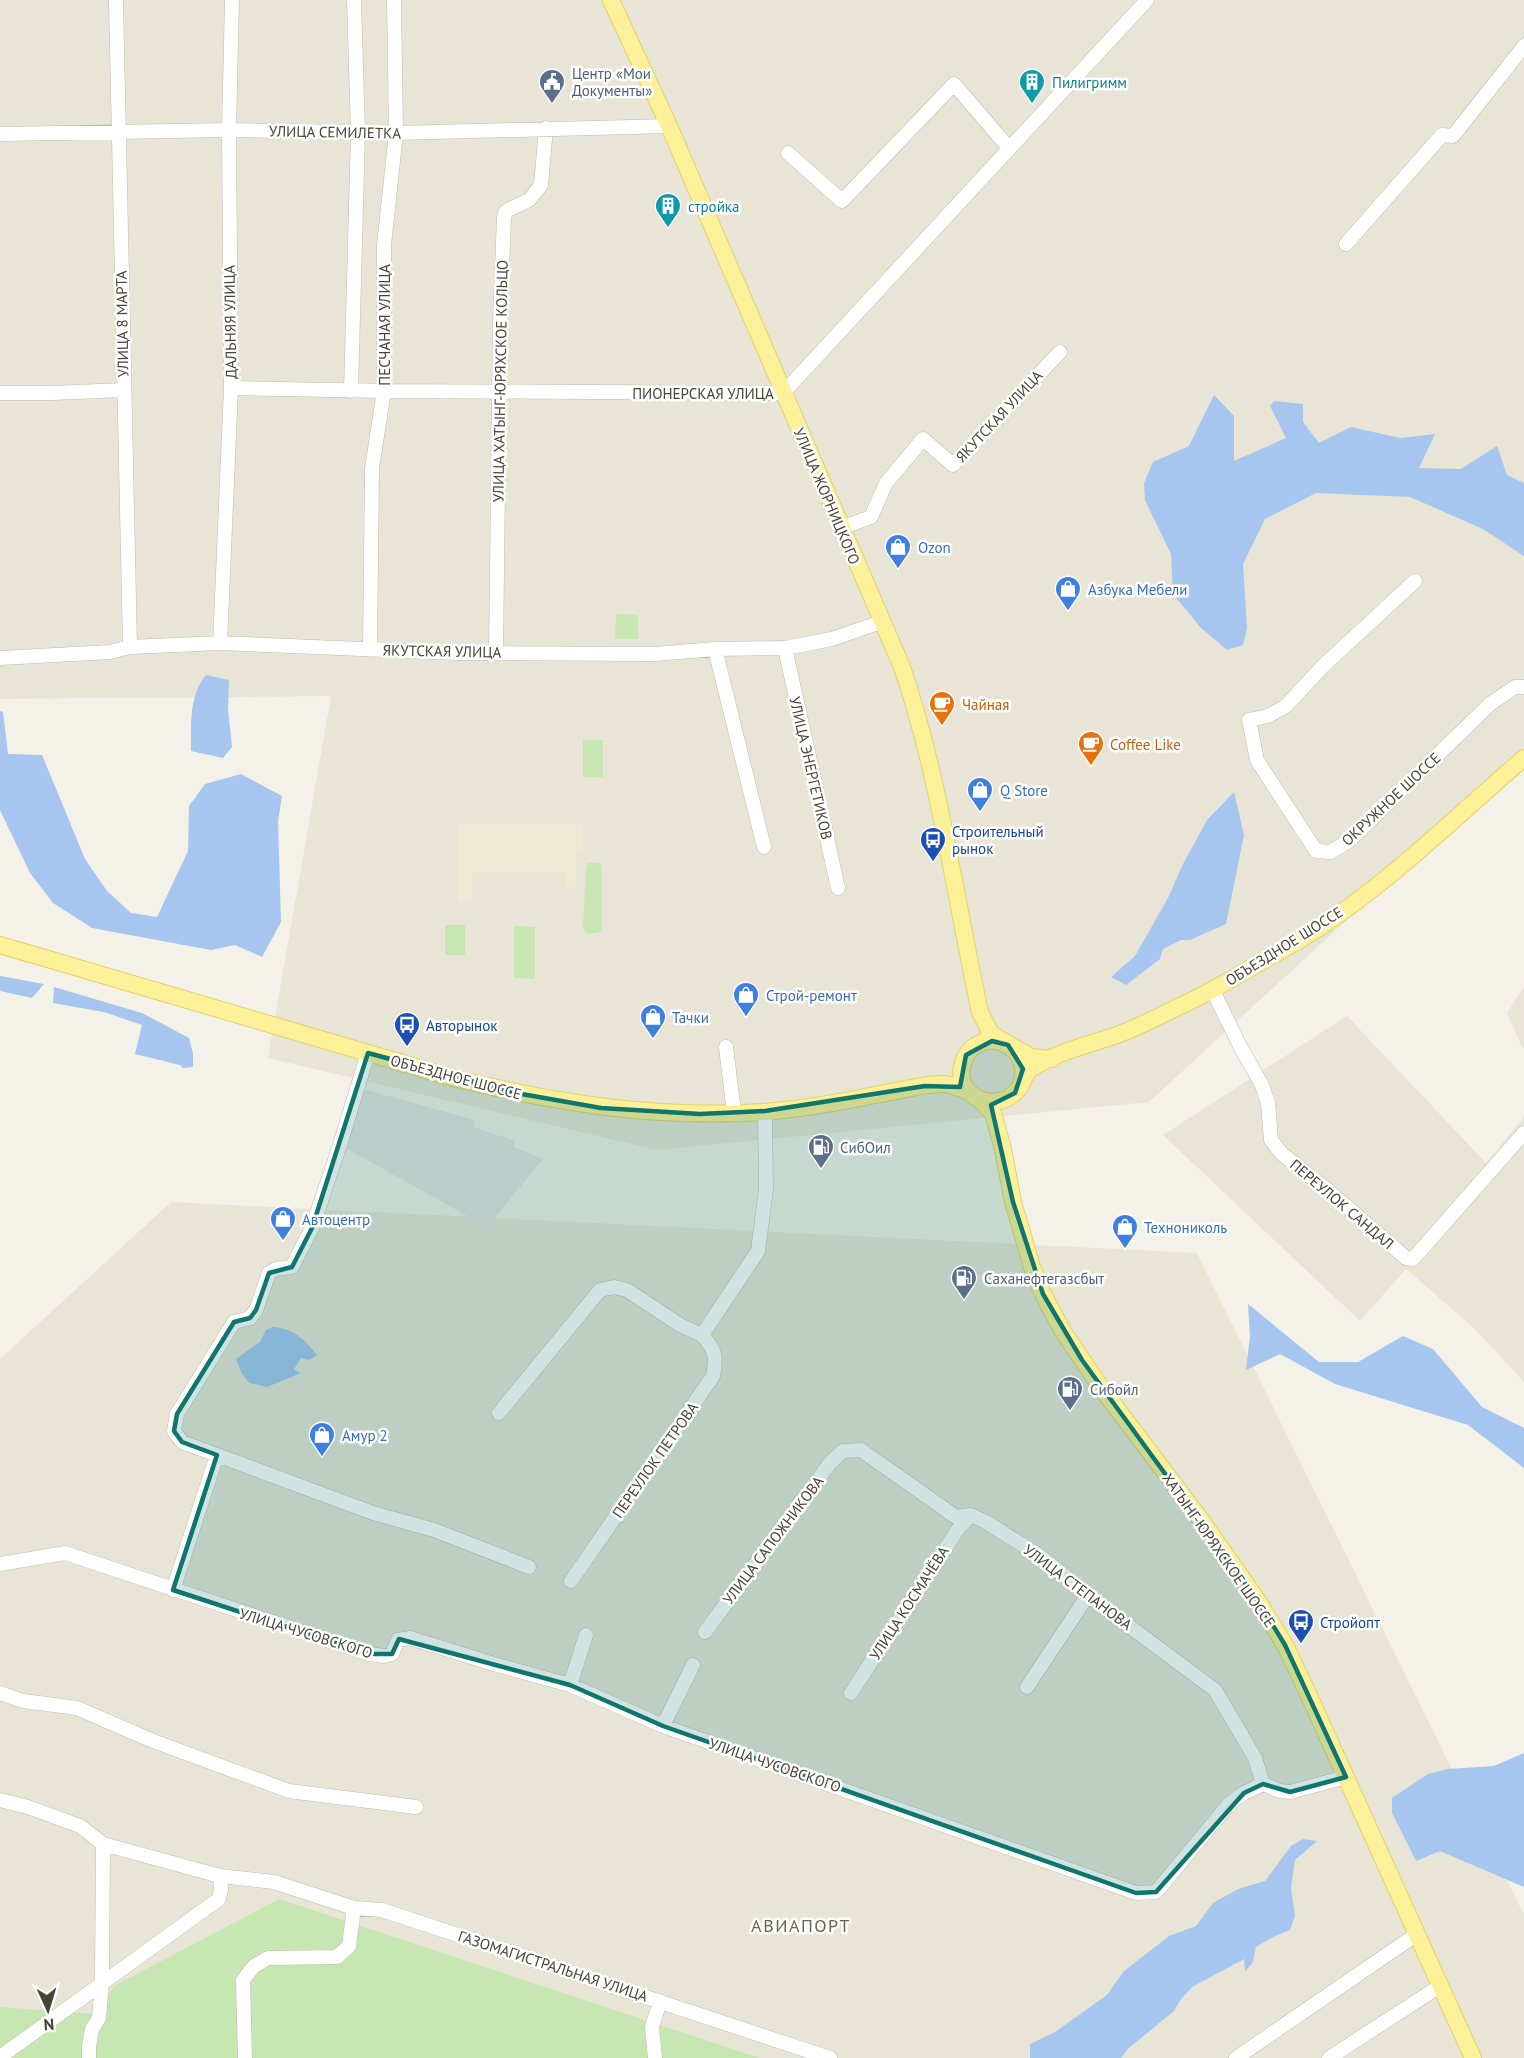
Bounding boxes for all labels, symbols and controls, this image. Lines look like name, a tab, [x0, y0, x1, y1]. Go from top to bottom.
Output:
place label: Центр «Мои Документы»	[572, 64, 652, 100]
public building icon: Центр «Мои Документы»	[537, 67, 567, 105]
building icon: Пилигримм	[1017, 67, 1047, 105]
place label: Пилигримм	[1052, 73, 1127, 92]
street label: УЛИЦА СЕМИЛЕТКА	[269, 121, 401, 143]
building icon: стройка	[653, 191, 683, 229]
place label: стройка	[688, 197, 739, 216]
street label: УЛИЦА ХАТЫНГ-ЮРЯХСКОЕ КОЛЬЦО	[488, 260, 512, 502]
street label: ПЕСЧАНАЯ УЛИЦА	[375, 264, 394, 386]
street label: ДАЛЬНЯЯ УЛИЦА	[220, 265, 240, 379]
street label: УЛИЦА 8 МАРТА	[112, 270, 132, 378]
street label: ЯКУТСКАЯ УЛИЦА	[952, 366, 1047, 466]
street label: ПИОНЕРСКАЯ УЛИЦА	[632, 384, 774, 403]
street label: УЛИЦА ЖОРНИЦКОГО	[790, 425, 864, 567]
shop icon: Ozon	[883, 532, 913, 570]
place label: Ozon	[918, 538, 951, 557]
shop icon: Азбука Мебели	[1053, 574, 1083, 612]
place label: Азбука Мебели	[1088, 580, 1187, 599]
street label: ЯКУТСКАЯ УЛИЦА	[382, 640, 502, 662]
cafe icon: Чайная	[927, 689, 957, 727]
street label: УЛИЦА ЭНЕРГЕТИКОВ	[785, 695, 837, 841]
place label: Чайная	[962, 695, 1009, 714]
cafe icon: Coffee Like	[1076, 729, 1106, 767]
place label: Coffee Like	[1110, 735, 1181, 754]
street label: ОКРУЖНОЕ ШОССЕ	[1338, 748, 1444, 850]
shop icon: Q Store	[965, 775, 995, 813]
place label: Q Store	[1000, 781, 1048, 800]
place label: Строительный рынок	[952, 822, 1044, 858]
bus stop icon: Строительный рынок	[918, 825, 948, 863]
street label: ОБЪЕЗДНОЕ ШОССЕ	[1222, 902, 1346, 990]
shop icon: Строй-ремонт	[731, 980, 761, 1018]
place label: Строй-ремонт	[766, 986, 857, 1005]
shop icon: Тачки	[638, 1002, 668, 1040]
place label: Тачки	[672, 1008, 709, 1027]
bus stop icon: Авторынок	[392, 1010, 422, 1048]
place label: Авторынок	[426, 1016, 498, 1035]
street label: ОБЪЕЗДНОЕ ШОССЕ	[388, 1050, 524, 1104]
fuel station icon: СибОил	[806, 1132, 836, 1170]
place label: СибОил	[840, 1138, 891, 1157]
street label: ПЕРЕУЛОК САНДАЛ	[1286, 1155, 1398, 1253]
shop icon: Автоцентр	[268, 1204, 298, 1242]
place label: Автоцентр	[302, 1210, 370, 1229]
shop icon: Технониколь	[1110, 1212, 1140, 1250]
place label: Технониколь	[1144, 1218, 1227, 1237]
fuel station icon: Саханефтегазсбыт	[949, 1263, 979, 1301]
place label: Саханефтегазсбыт	[984, 1269, 1104, 1288]
fuel station icon: Сибойл	[1055, 1374, 1085, 1412]
place label: Сибойл	[1090, 1380, 1139, 1399]
street label: ПЕРЕУЛОК ПЕТРОВА	[608, 1398, 702, 1522]
shop icon: Амур 2	[307, 1420, 337, 1458]
place label: Амур 2	[342, 1426, 388, 1445]
street label: ХАТЫНГ-ЮРЯХСКОЕ ШОССЕ	[1158, 1469, 1280, 1631]
street label: УЛИЦА САПОЖНИКОВА	[719, 1472, 828, 1608]
street label: УЛИЦА СТЕПАНОВА	[1020, 1540, 1136, 1634]
street label: УЛИЦА КОСМАЧЁВА	[865, 1542, 953, 1664]
street label: УЛИЦА ЧУСОВСКОГО	[237, 1604, 375, 1662]
bus stop icon: Стройопт	[1286, 1607, 1316, 1645]
place label: Стройопт	[1320, 1613, 1380, 1632]
street label: УЛИЦА ЧУСОВСКОГО	[707, 1734, 843, 1796]
district label: АВИАПОРТ	[751, 1914, 851, 1937]
street label: ГАЗОМАГИСТРАЛЬНАЯ УЛИЦА	[456, 1926, 650, 2006]
north arrow	[18, 1980, 78, 2040]
text: N	[43, 2015, 55, 2035]

